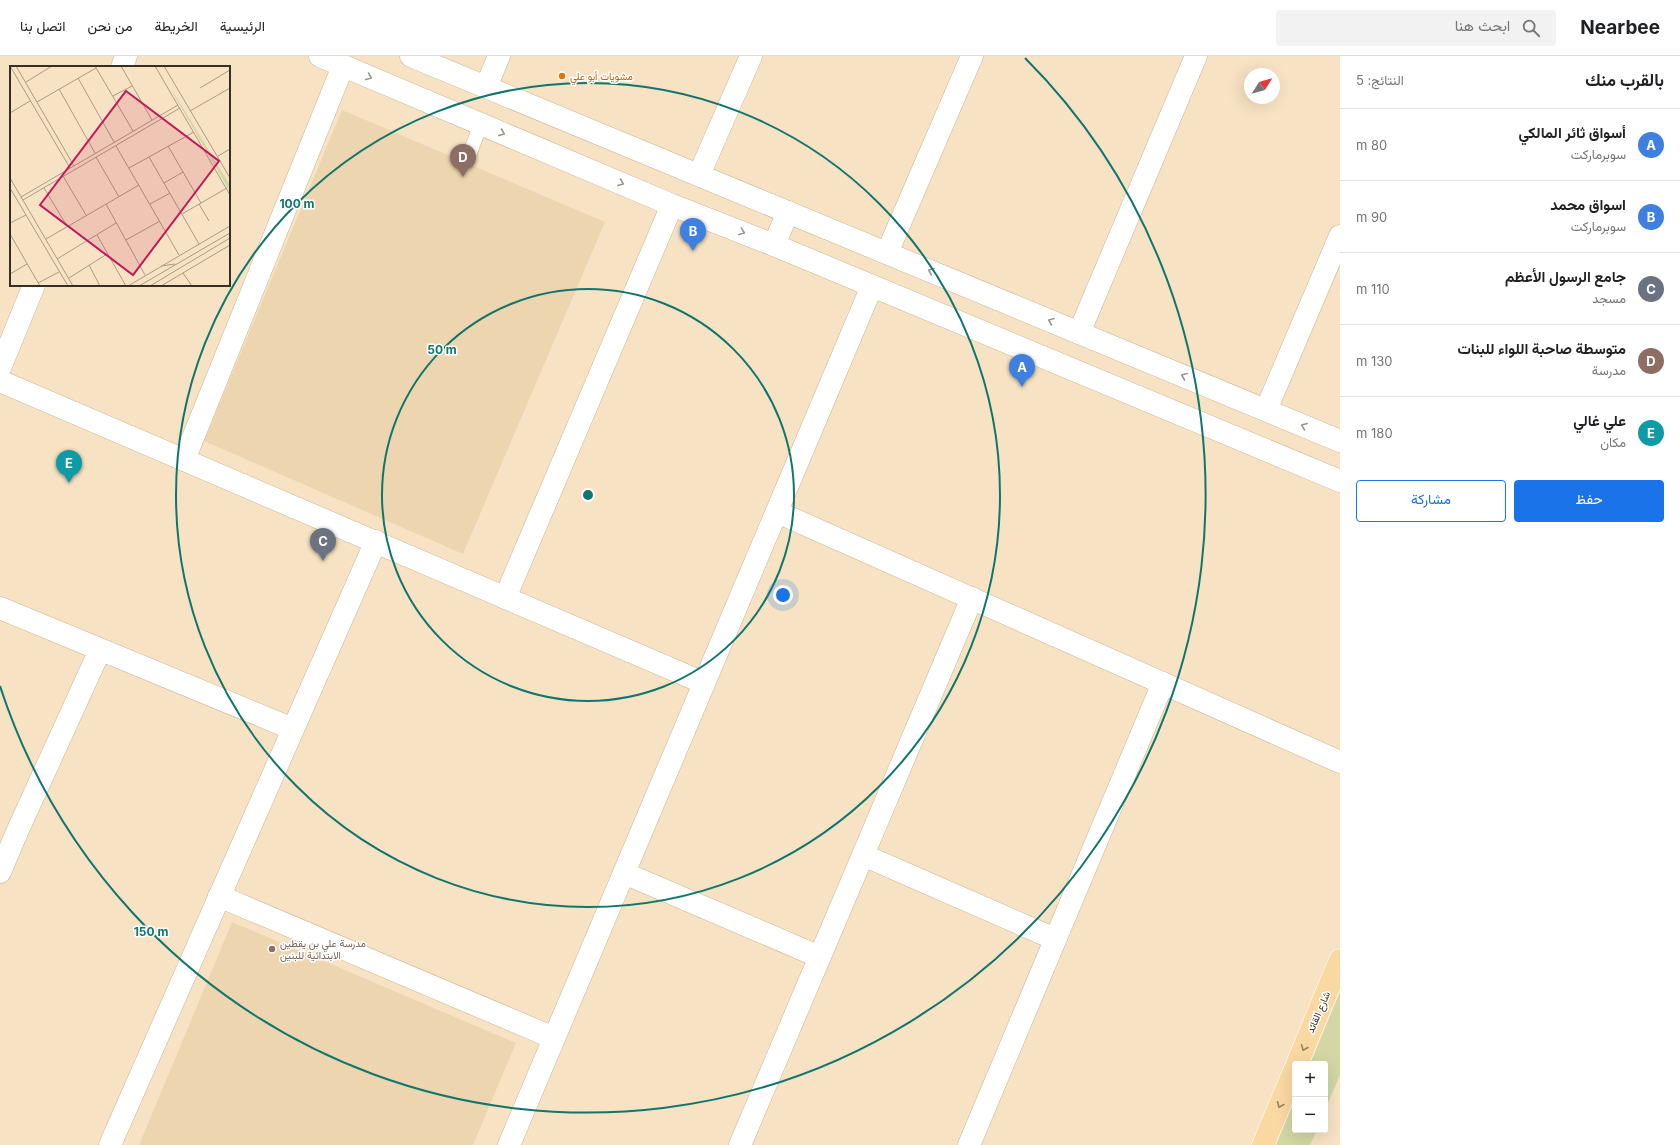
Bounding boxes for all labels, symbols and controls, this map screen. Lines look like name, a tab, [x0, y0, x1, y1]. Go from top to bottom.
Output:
search box	[1276, 10, 1556, 46]
text: ابحث هنا	[1455, 16, 1510, 35]
text: Nearbee	[1580, 16, 1660, 39]
text: اتصل بنا	[20, 17, 65, 34]
text: من نحن	[87, 17, 133, 34]
text: الخريطة	[155, 17, 198, 34]
text: الرئيسية	[220, 17, 265, 34]
icon: search	[1520, 17, 1542, 39]
inset map	[10, 66, 230, 286]
north arrow	[1244, 68, 1280, 104]
place label: مشويات أبو علي	[570, 70, 633, 85]
text: بالقرب منك	[1585, 70, 1664, 90]
marker: مشويات أبو علي	[557, 71, 567, 81]
one-way arrow	[365, 72, 372, 80]
text: النتائج: 5	[1356, 72, 1404, 88]
text: أسواق ثائر المالكي	[1519, 123, 1626, 142]
one-way arrow	[498, 128, 505, 136]
text: 80 m	[1356, 137, 1387, 153]
text: A	[1646, 137, 1656, 153]
pin: D	[450, 144, 476, 177]
text: سوبرماركت	[1571, 146, 1626, 162]
one-way arrow	[617, 178, 625, 186]
text: اسواق محمد	[1550, 195, 1626, 214]
text: 100 m	[279, 196, 315, 211]
text: 90 m	[1356, 209, 1387, 225]
text: B	[1647, 209, 1655, 225]
pin: B	[680, 218, 706, 251]
text: سوبرماركت	[1571, 218, 1626, 234]
one-way arrow	[738, 228, 745, 236]
text: جامع الرسول الأعظم	[1505, 267, 1626, 286]
one-way arrow	[927, 268, 935, 276]
text: 110 m	[1356, 281, 1390, 297]
text: C	[1646, 281, 1656, 297]
text: مسجد	[1592, 290, 1626, 306]
one-way arrow	[1047, 318, 1055, 326]
text: متوسطة صاحبة اللواء للبنات	[1457, 339, 1626, 358]
text: 50 m	[427, 342, 457, 357]
text: 130 m	[1356, 353, 1393, 369]
text: D	[1646, 353, 1656, 369]
pin: A	[1009, 354, 1035, 387]
text: مدرسة	[1592, 362, 1626, 378]
one-way arrow	[1180, 373, 1188, 381]
text: علي غالي	[1573, 411, 1626, 430]
one-way arrow	[1300, 422, 1307, 430]
text: 180 m	[1356, 425, 1393, 441]
text: E	[1647, 425, 1655, 441]
text: مكان	[1600, 434, 1626, 450]
pin: E	[56, 450, 82, 483]
button: مشاركة	[1356, 480, 1506, 522]
button: حفظ	[1514, 480, 1664, 522]
centre of rings	[581, 488, 595, 502]
pin: C	[310, 528, 336, 561]
your location	[773, 585, 793, 605]
text: 150 m	[134, 924, 168, 939]
place label: مدرسة علي بن يقطين الابتدائية للبنين	[280, 937, 366, 962]
marker: مدرسة علي بن يقطين الابتدائية للبنين	[267, 944, 277, 954]
street label: شارع القائد	[1304, 989, 1333, 1035]
one-way arrow	[1300, 1044, 1308, 1051]
map controls	[1292, 1061, 1328, 1133]
button: +	[1292, 1061, 1328, 1097]
button: −	[1292, 1097, 1328, 1133]
one-way arrow	[1277, 1100, 1285, 1108]

